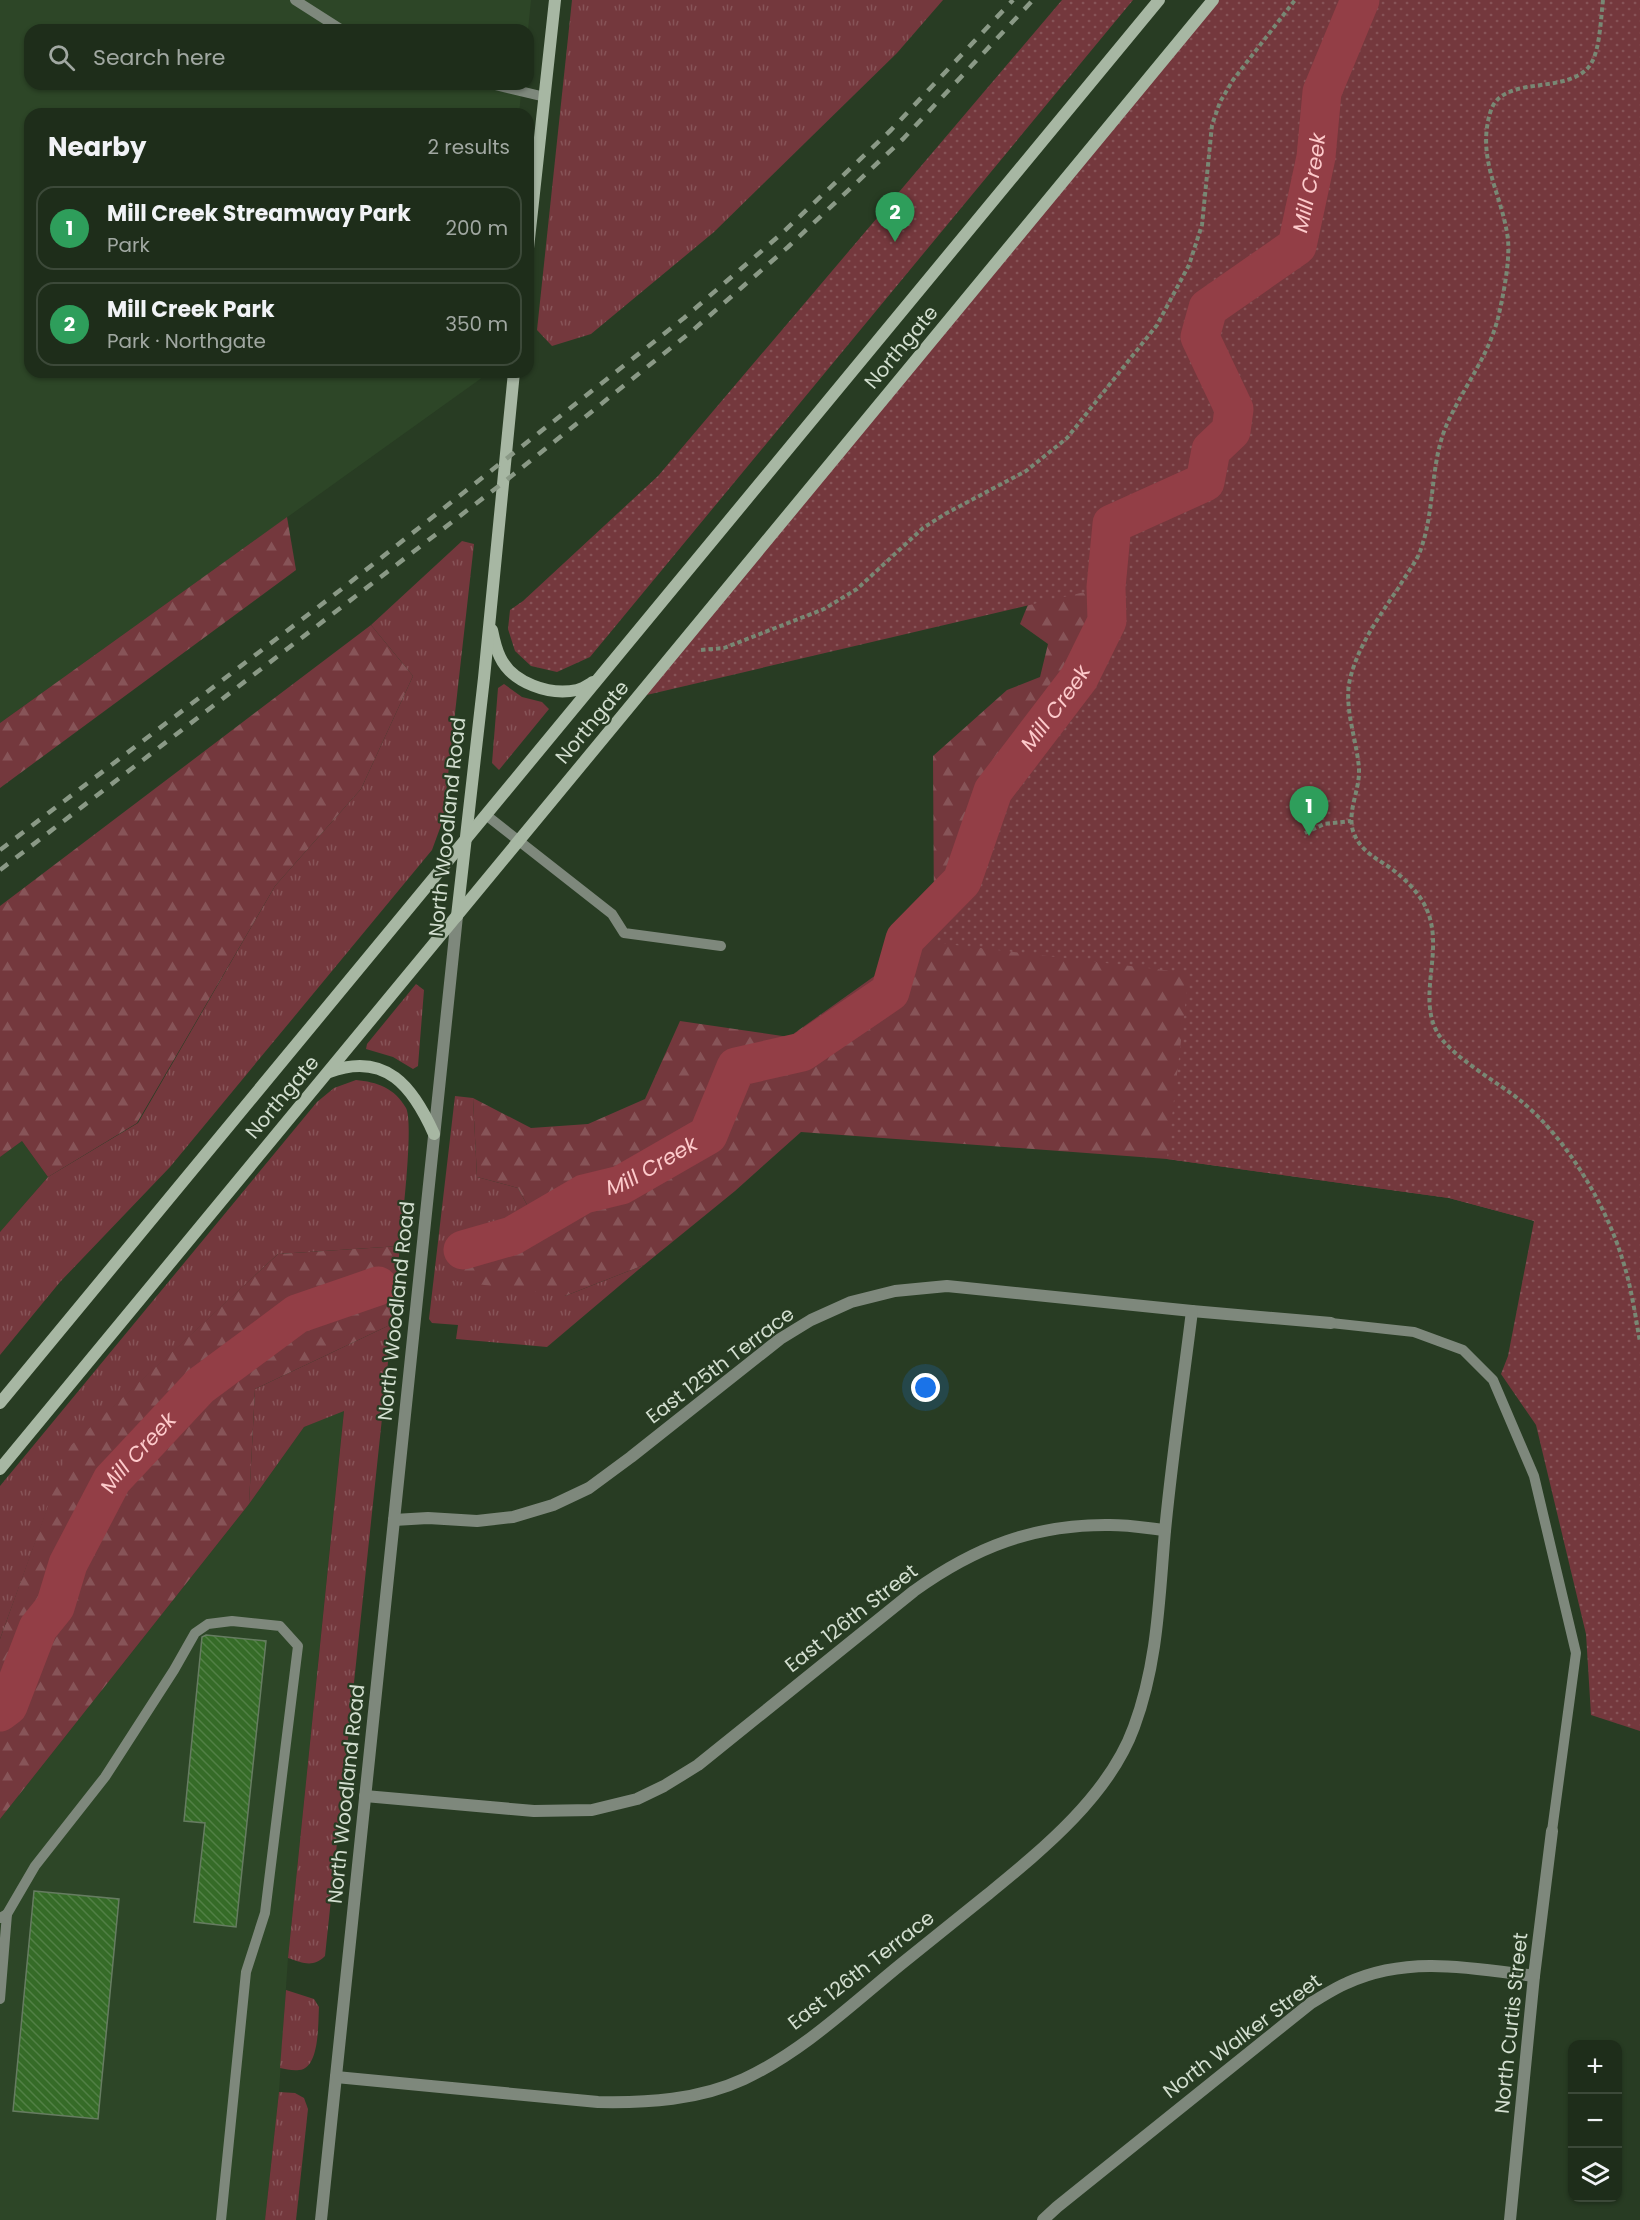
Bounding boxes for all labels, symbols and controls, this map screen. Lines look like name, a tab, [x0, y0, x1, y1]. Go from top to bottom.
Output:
search box	[24, 24, 534, 90]
icon: search	[45, 41, 78, 74]
text: Search here	[93, 42, 226, 73]
text: Nearby	[48, 129, 146, 165]
water label: Mill Creek	[1285, 131, 1332, 235]
text: 2 results	[427, 133, 510, 161]
pin: 2	[876, 192, 914, 242]
text: Mill Creek Streamway Park	[107, 198, 411, 229]
text: 1	[66, 214, 73, 242]
text: 200 m	[445, 214, 508, 242]
text: Park	[107, 231, 150, 259]
text: Mill Creek Park	[107, 294, 275, 325]
street label: Northgate	[858, 299, 944, 395]
text: 2	[64, 310, 75, 338]
text: 350 m	[445, 310, 508, 338]
text: Park · Northgate	[107, 327, 266, 355]
water label: Mill Creek	[1013, 659, 1098, 757]
street label: Northgate	[549, 674, 635, 770]
street label: North Woodland Road	[422, 716, 472, 938]
pin: 1	[1290, 786, 1328, 836]
street label: Northgate	[239, 1049, 325, 1145]
water label: Mill Creek	[603, 1129, 704, 1202]
street label: North Woodland Road	[371, 1200, 421, 1422]
street label: East 125th Terrace	[640, 1300, 800, 1430]
your location	[911, 1373, 940, 1402]
water label: Mill Creek	[93, 1405, 183, 1498]
street label: East 126th Street	[779, 1557, 923, 1679]
street label: North Woodland Road	[321, 1683, 371, 1905]
street label: East 126th Terrace	[782, 1904, 940, 2036]
street label: North Curtis Street	[1488, 1931, 1534, 2115]
street label: North Walker Street	[1157, 1967, 1327, 2105]
map controls	[1568, 2040, 1622, 2202]
button: +	[1568, 2040, 1622, 2094]
button: −	[1568, 2094, 1622, 2148]
button: layers	[1568, 2148, 1622, 2202]

